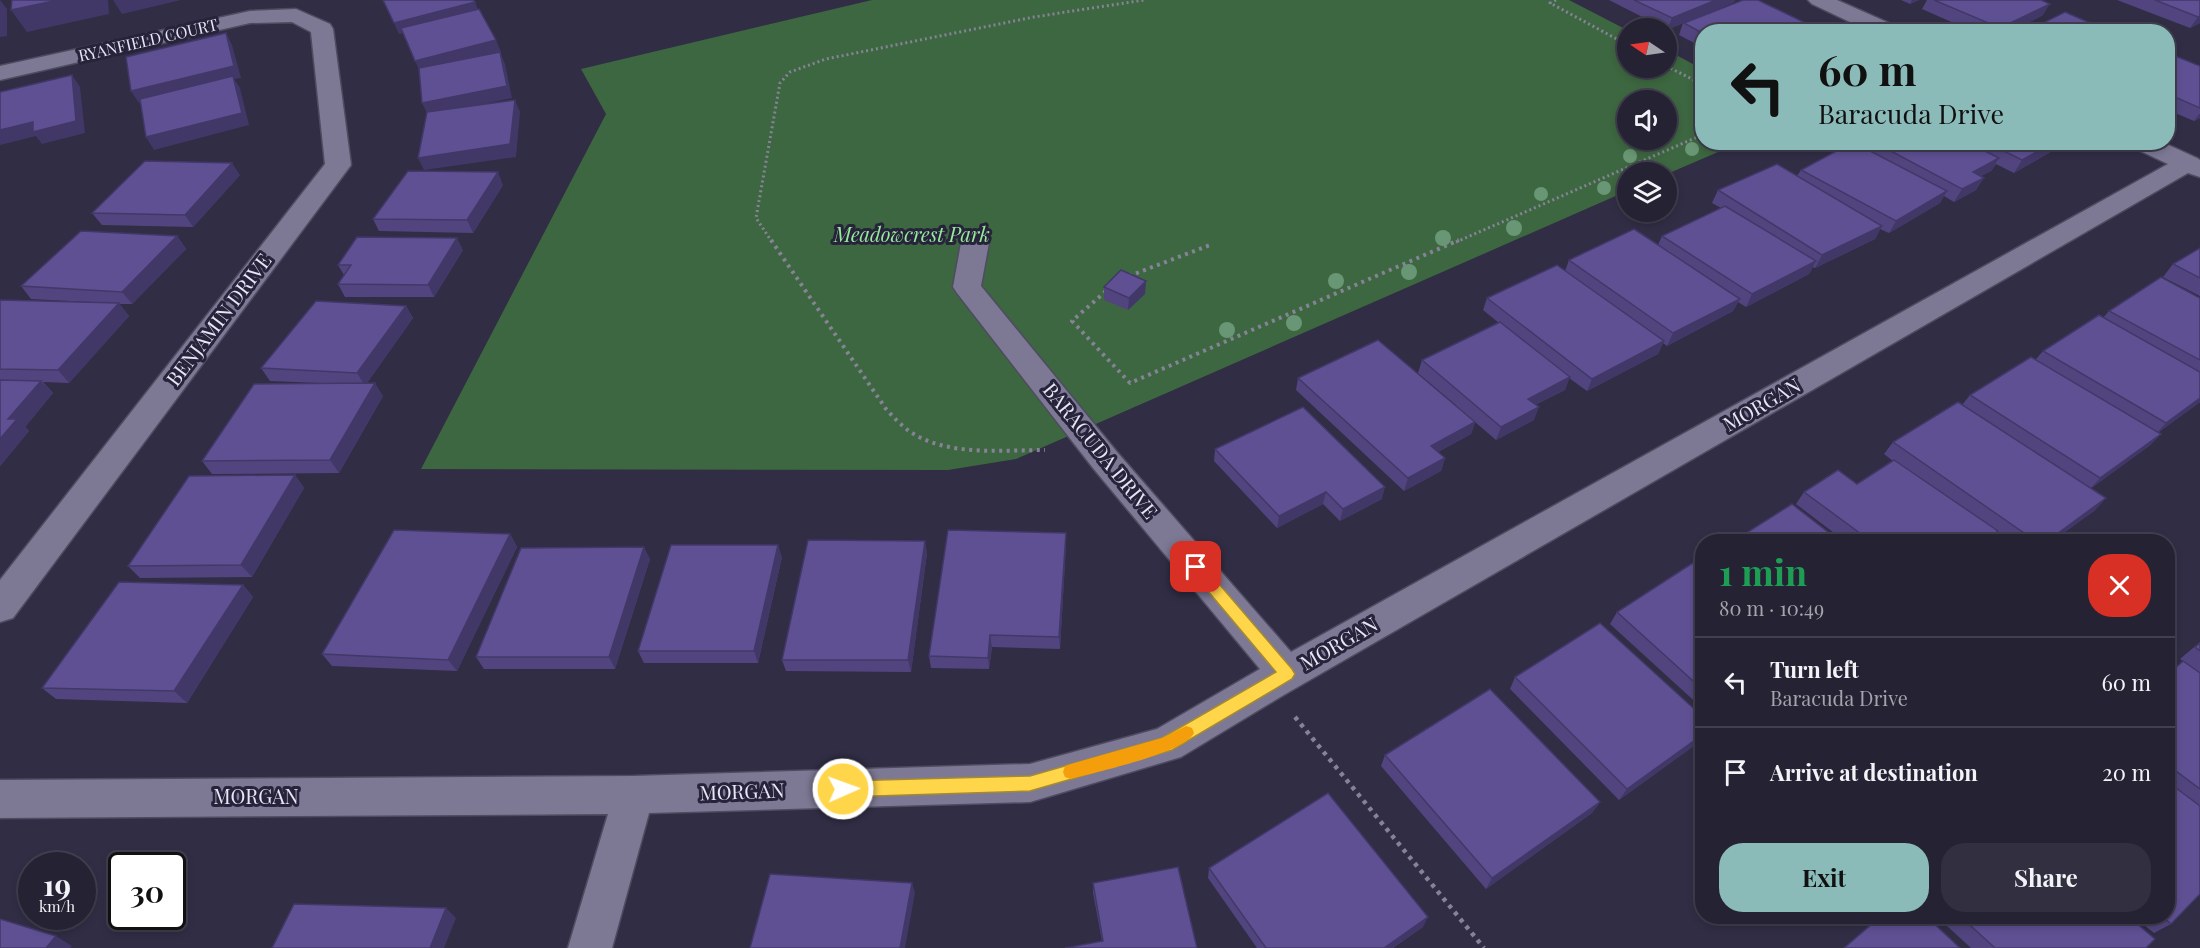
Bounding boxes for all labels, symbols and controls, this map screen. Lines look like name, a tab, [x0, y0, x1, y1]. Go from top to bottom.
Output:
street label: RYANFIELD COURT	[76, 13, 220, 66]
north arrow	[1617, 18, 1677, 78]
map controls	[1617, 18, 1677, 222]
text: 60 m	[1818, 41, 1916, 97]
icon: left	[1719, 48, 1797, 126]
button: sound	[1617, 90, 1677, 150]
text: Baracuda Drive	[1818, 95, 2004, 131]
button: layers	[1617, 162, 1677, 222]
park label: Meadowcrest Park	[833, 220, 990, 247]
street label: BENJAMIN DRIVE	[159, 247, 277, 391]
street label: MORGAN	[1718, 371, 1805, 437]
street label: BARACUDA DRIVE	[1038, 376, 1164, 524]
pin	[1170, 541, 1221, 592]
text: 1 min	[1719, 547, 1807, 595]
icon: arrive	[1179, 550, 1212, 583]
button: close	[2088, 554, 2151, 617]
text: 80 m · 10:49	[1719, 594, 1824, 621]
street label: MORGAN	[1295, 610, 1382, 676]
text: Turn left	[1770, 654, 1859, 684]
icon: left	[1719, 666, 1752, 699]
text: 60 m	[2101, 667, 2151, 697]
text: Baracuda Drive	[1770, 684, 1908, 711]
icon: arrive	[1719, 756, 1752, 789]
position arrow	[811, 757, 875, 821]
text: Arrive at destination	[1770, 757, 1978, 787]
text: 20 m	[2102, 757, 2151, 787]
street label: MORGAN	[699, 776, 785, 805]
street label: MORGAN	[213, 782, 299, 809]
button: Exit	[1719, 843, 1929, 912]
button: Share	[1941, 843, 2151, 912]
speed limit sign: 30	[108, 852, 186, 930]
text: 19	[43, 864, 71, 904]
text: km/h	[39, 896, 75, 916]

